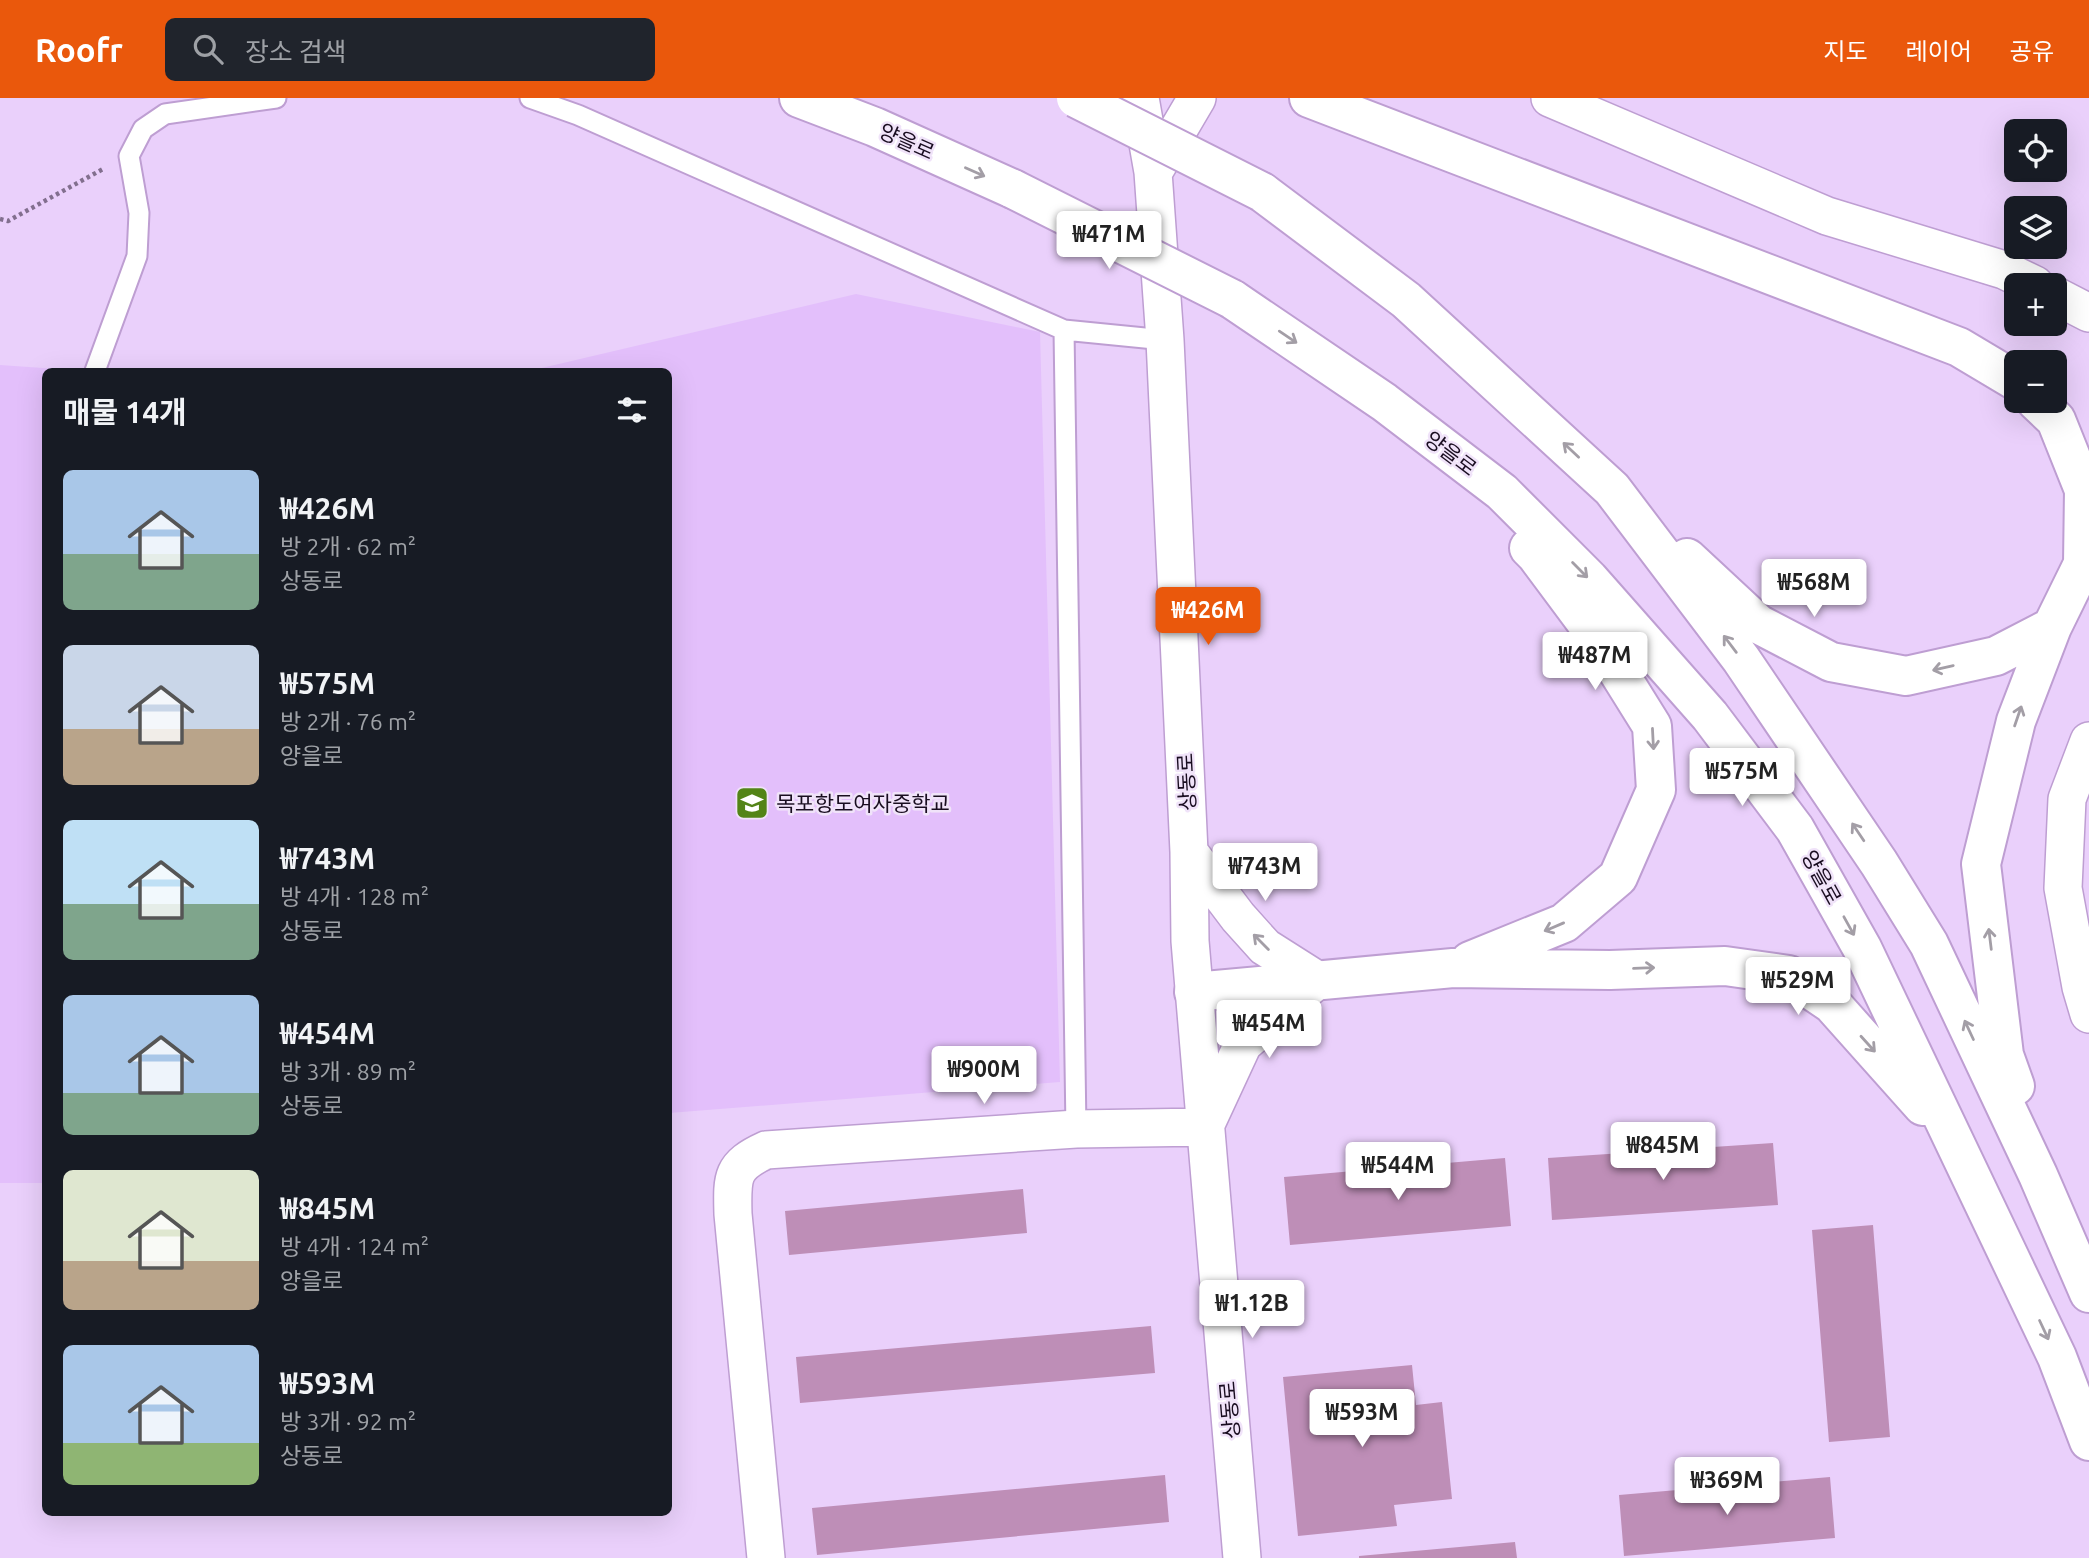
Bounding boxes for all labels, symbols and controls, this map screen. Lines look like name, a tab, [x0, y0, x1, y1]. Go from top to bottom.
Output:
search box	[165, 18, 655, 81]
icon: search	[189, 30, 227, 68]
text: Roofr	[35, 31, 123, 68]
text: 장소 검색	[245, 37, 347, 66]
text: 지도	[1823, 38, 1868, 65]
text: 레이어	[1906, 38, 1972, 65]
text: 공유	[2010, 38, 2054, 65]
street label: 양을로	[876, 118, 938, 164]
map controls	[2004, 119, 2067, 413]
button: locate	[2004, 119, 2067, 182]
one-way arrow	[964, 166, 985, 179]
button: layers	[2004, 196, 2067, 259]
pin: ₩471M	[1060, 212, 1158, 271]
text: ₩471M	[1073, 221, 1145, 246]
button: +	[2004, 273, 2067, 336]
one-way arrow	[1278, 330, 1297, 345]
button: −	[2004, 350, 2067, 413]
icon: filters	[613, 391, 651, 429]
text: 매물 14개	[63, 395, 187, 429]
street label: 양을로	[1421, 426, 1481, 480]
one-way arrow	[1563, 441, 1580, 458]
text: ₩426M	[280, 491, 375, 525]
icon: home	[119, 498, 203, 582]
text: 방 2개 · 62 m²	[280, 534, 416, 559]
pin: ₩568M	[1765, 560, 1863, 619]
one-way arrow	[1572, 561, 1589, 578]
text: 상동로	[280, 568, 343, 593]
text: ₩568M	[1778, 569, 1850, 594]
pin: ₩426M	[1159, 588, 1257, 647]
text: ₩426M	[1172, 597, 1244, 622]
pin: ₩487M	[1546, 632, 1644, 692]
one-way arrow	[1723, 635, 1737, 654]
text: ₩487M	[1559, 642, 1631, 667]
one-way arrow	[1932, 662, 1955, 675]
text: ₩575M	[280, 666, 375, 700]
icon: home	[119, 673, 203, 757]
one-way arrow	[2013, 706, 2025, 728]
text: 방 2개 · 76 m²	[280, 709, 416, 734]
one-way arrow	[1647, 728, 1660, 750]
text: 양을로	[280, 743, 343, 768]
pin: ₩575M	[1693, 748, 1791, 808]
street label: 상동로	[1172, 752, 1200, 812]
text: ₩575M	[1706, 758, 1778, 783]
school or university icon: 목포항도여자중학교	[733, 784, 771, 822]
place label: 목포항도여자중학교	[776, 791, 950, 815]
one-way arrow	[1851, 823, 1865, 842]
text: ₩743M	[280, 841, 375, 875]
pin: ₩743M	[1216, 844, 1314, 903]
street label: 양을로	[1797, 846, 1847, 908]
icon: home	[119, 848, 203, 932]
text: ₩743M	[1229, 853, 1301, 878]
text: 방 4개 · 128 m²	[280, 884, 429, 909]
one-way arrow	[1843, 915, 1856, 936]
text: 상동로	[280, 918, 343, 943]
one-way arrow	[1543, 921, 1565, 934]
one-way arrow	[1983, 928, 1996, 950]
one-way arrow	[1252, 933, 1269, 950]
pin: ₩529M	[1749, 958, 1847, 1017]
one-way arrow	[1632, 962, 1655, 975]
text: ₩529M	[1762, 967, 1834, 992]
pin: ₩454M	[1220, 1000, 1318, 1060]
text: ₩454M	[1233, 1010, 1305, 1035]
text: ₩454M	[280, 1016, 375, 1050]
one-way arrow	[1962, 1020, 1975, 1041]
icon: home	[119, 1023, 203, 1107]
one-way arrow	[1860, 1035, 1877, 1052]
pin: ₩900M	[935, 1046, 1033, 1106]
text: ₩900M	[948, 1056, 1020, 1081]
text: 방 3개 · 89 m²	[280, 1059, 416, 1084]
text: 상동로	[280, 1093, 343, 1118]
pin: ₩845M	[1614, 1122, 1712, 1182]
text: ₩845M	[1627, 1132, 1699, 1157]
pin: ₩544M	[1349, 1142, 1447, 1202]
text: ₩544M	[1362, 1152, 1434, 1177]
text: ₩845M	[280, 1191, 375, 1225]
icon: home	[119, 1198, 203, 1282]
text: 방 4개 · 124 m²	[280, 1234, 429, 1259]
text: 양을로	[280, 1268, 343, 1293]
pin: ₩1.12B	[1195, 1280, 1309, 1340]
text: ₩1.12B	[1215, 1290, 1289, 1315]
one-way arrow	[2038, 1318, 2051, 1340]
text: ₩593M	[280, 1366, 375, 1400]
icon: home	[119, 1373, 203, 1457]
street label: 상동로	[1215, 1380, 1243, 1440]
pin: ₩593M	[1313, 1390, 1411, 1449]
text: ₩593M	[1326, 1399, 1398, 1424]
text: 방 3개 · 92 m²	[280, 1409, 416, 1434]
text: 상동로	[280, 1443, 343, 1468]
pin: ₩369M	[1678, 1458, 1776, 1517]
text: ₩369M	[1691, 1467, 1763, 1492]

